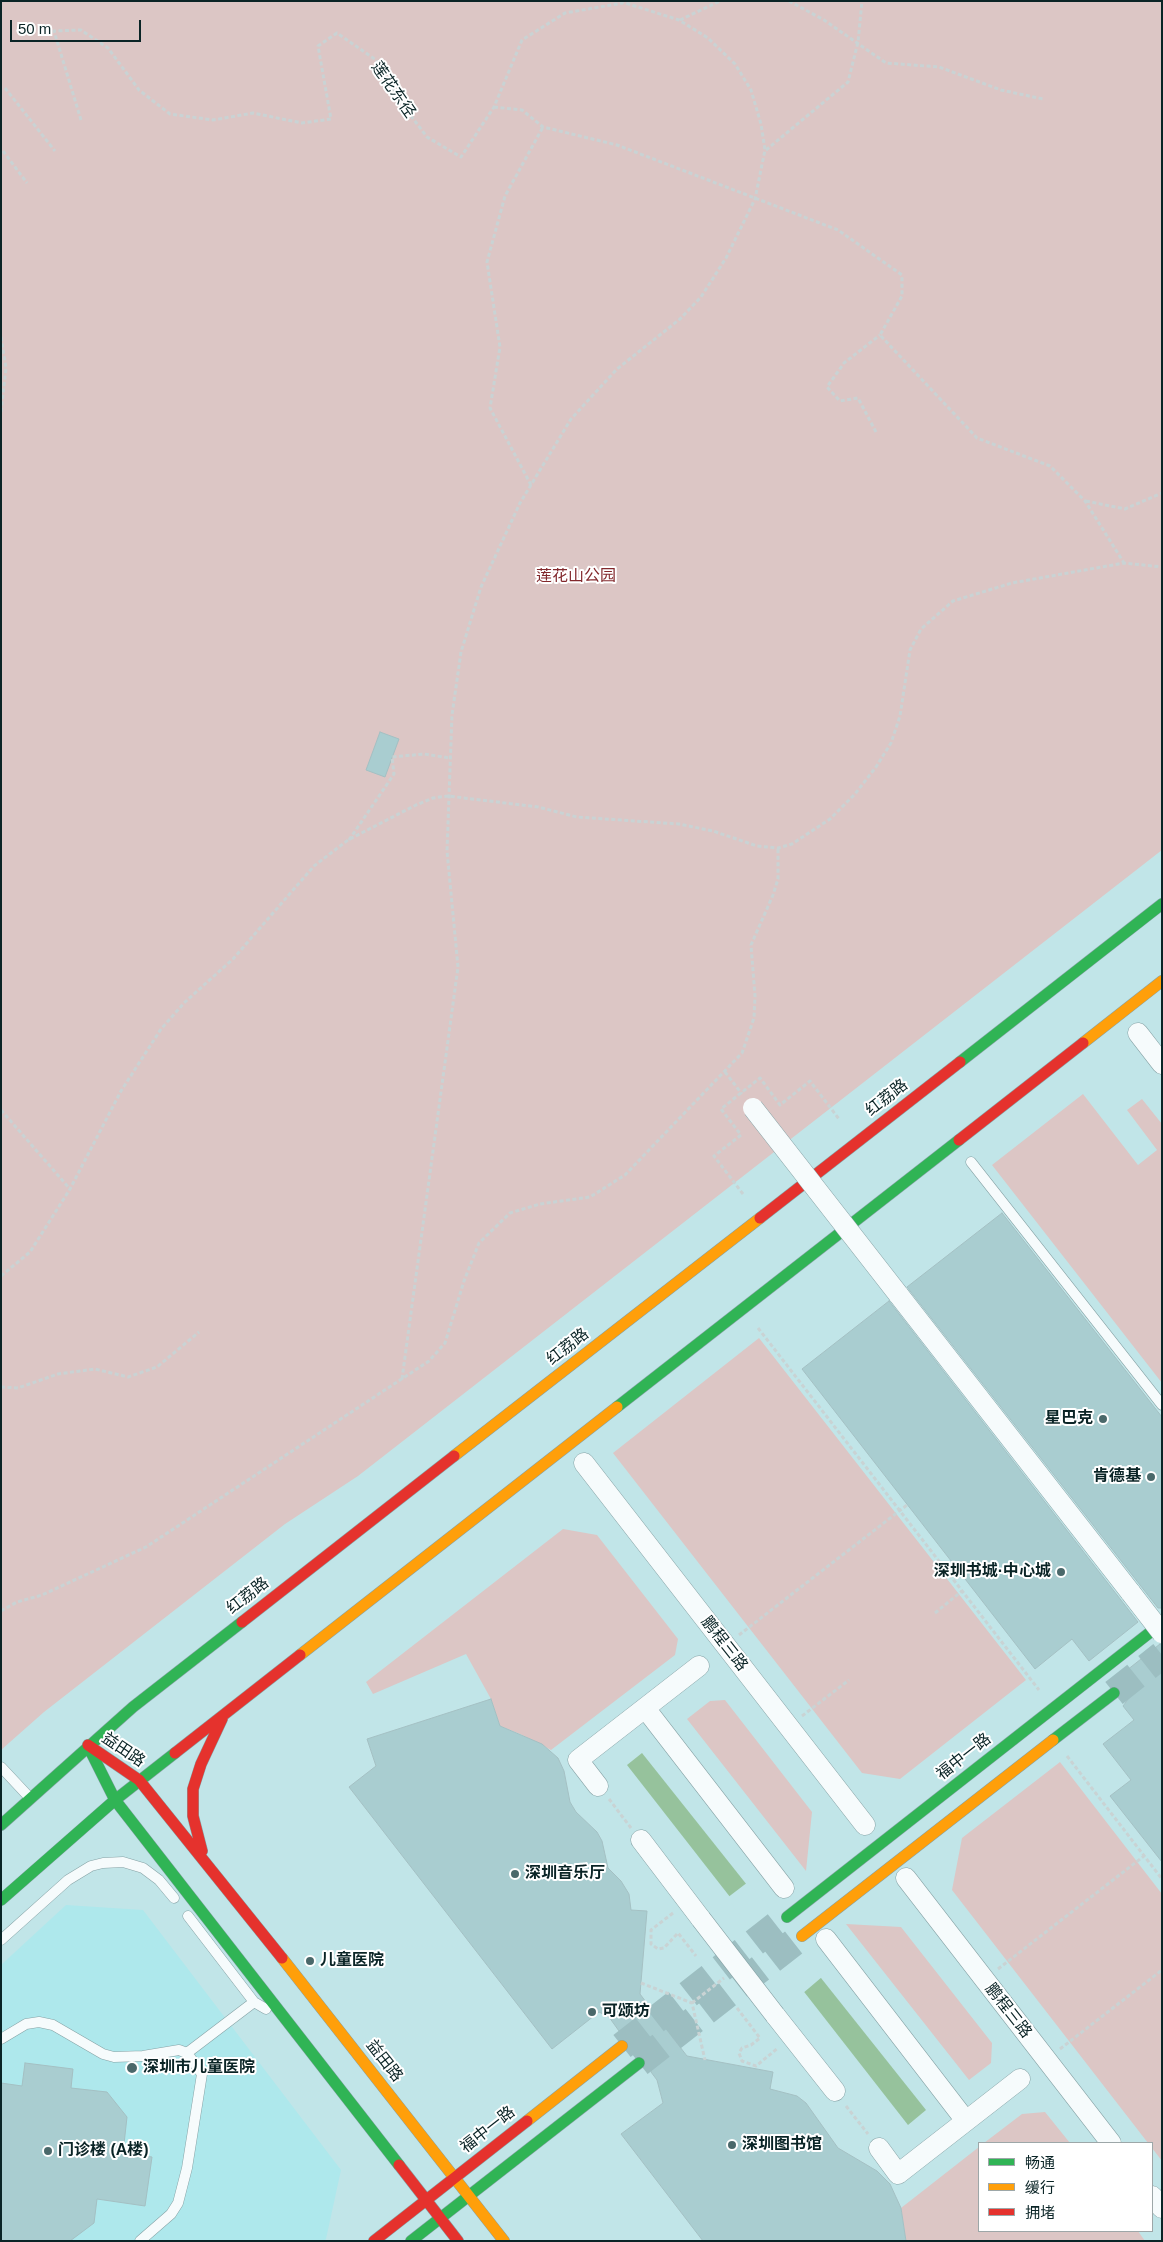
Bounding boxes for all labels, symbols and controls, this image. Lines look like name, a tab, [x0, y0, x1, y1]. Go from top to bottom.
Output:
scale bar	[12, 10, 144, 42]
text: 50 m	[18, 20, 51, 37]
street label: 莲花东径	[367, 58, 419, 122]
park label: 莲花山公园	[536, 567, 616, 587]
street label: 红荔路	[862, 1076, 912, 1120]
street label: 红荔路	[543, 1325, 593, 1369]
place label: 星巴克	[1045, 1409, 1093, 1429]
marker: 星巴克	[1097, 1413, 1109, 1425]
place label: 肯德基	[1093, 1467, 1141, 1487]
marker: 肯德基	[1145, 1471, 1157, 1483]
place label: 深圳书城·中心城	[934, 1562, 1051, 1582]
marker: 深圳书城·中心城	[1055, 1566, 1067, 1578]
street label: 红荔路	[223, 1574, 273, 1618]
street label: 鹏程三路	[697, 1613, 751, 1675]
street label: 益田路	[98, 1729, 148, 1771]
street label: 福中一路	[933, 1730, 995, 1784]
place label: 深圳音乐厅	[525, 1864, 605, 1884]
marker: 深圳音乐厅	[509, 1868, 521, 1880]
place label: 儿童医院	[320, 1951, 384, 1971]
marker: 儿童医院	[304, 1955, 316, 1967]
street label: 鹏程三路	[981, 1980, 1035, 2042]
place label: 可颂坊	[602, 2002, 650, 2022]
marker: 可颂坊	[586, 2006, 598, 2018]
street label: 益田路	[362, 2036, 406, 2086]
place label: 深圳市儿童医院	[143, 2058, 255, 2078]
marker: 深圳市儿童医院	[125, 2061, 139, 2075]
street label: 福中一路	[457, 2103, 519, 2157]
place label: 深圳图书馆	[742, 2135, 822, 2155]
marker: 深圳图书馆	[726, 2139, 738, 2151]
place label: 门诊楼 (A楼)	[58, 2141, 149, 2161]
legend	[978, 2142, 1153, 2232]
marker: 门诊楼 (A楼)	[42, 2145, 54, 2157]
text: 畅通	[1025, 2154, 1055, 2171]
text: 缓行	[1025, 2179, 1055, 2196]
text: 拥堵	[1025, 2204, 1055, 2221]

